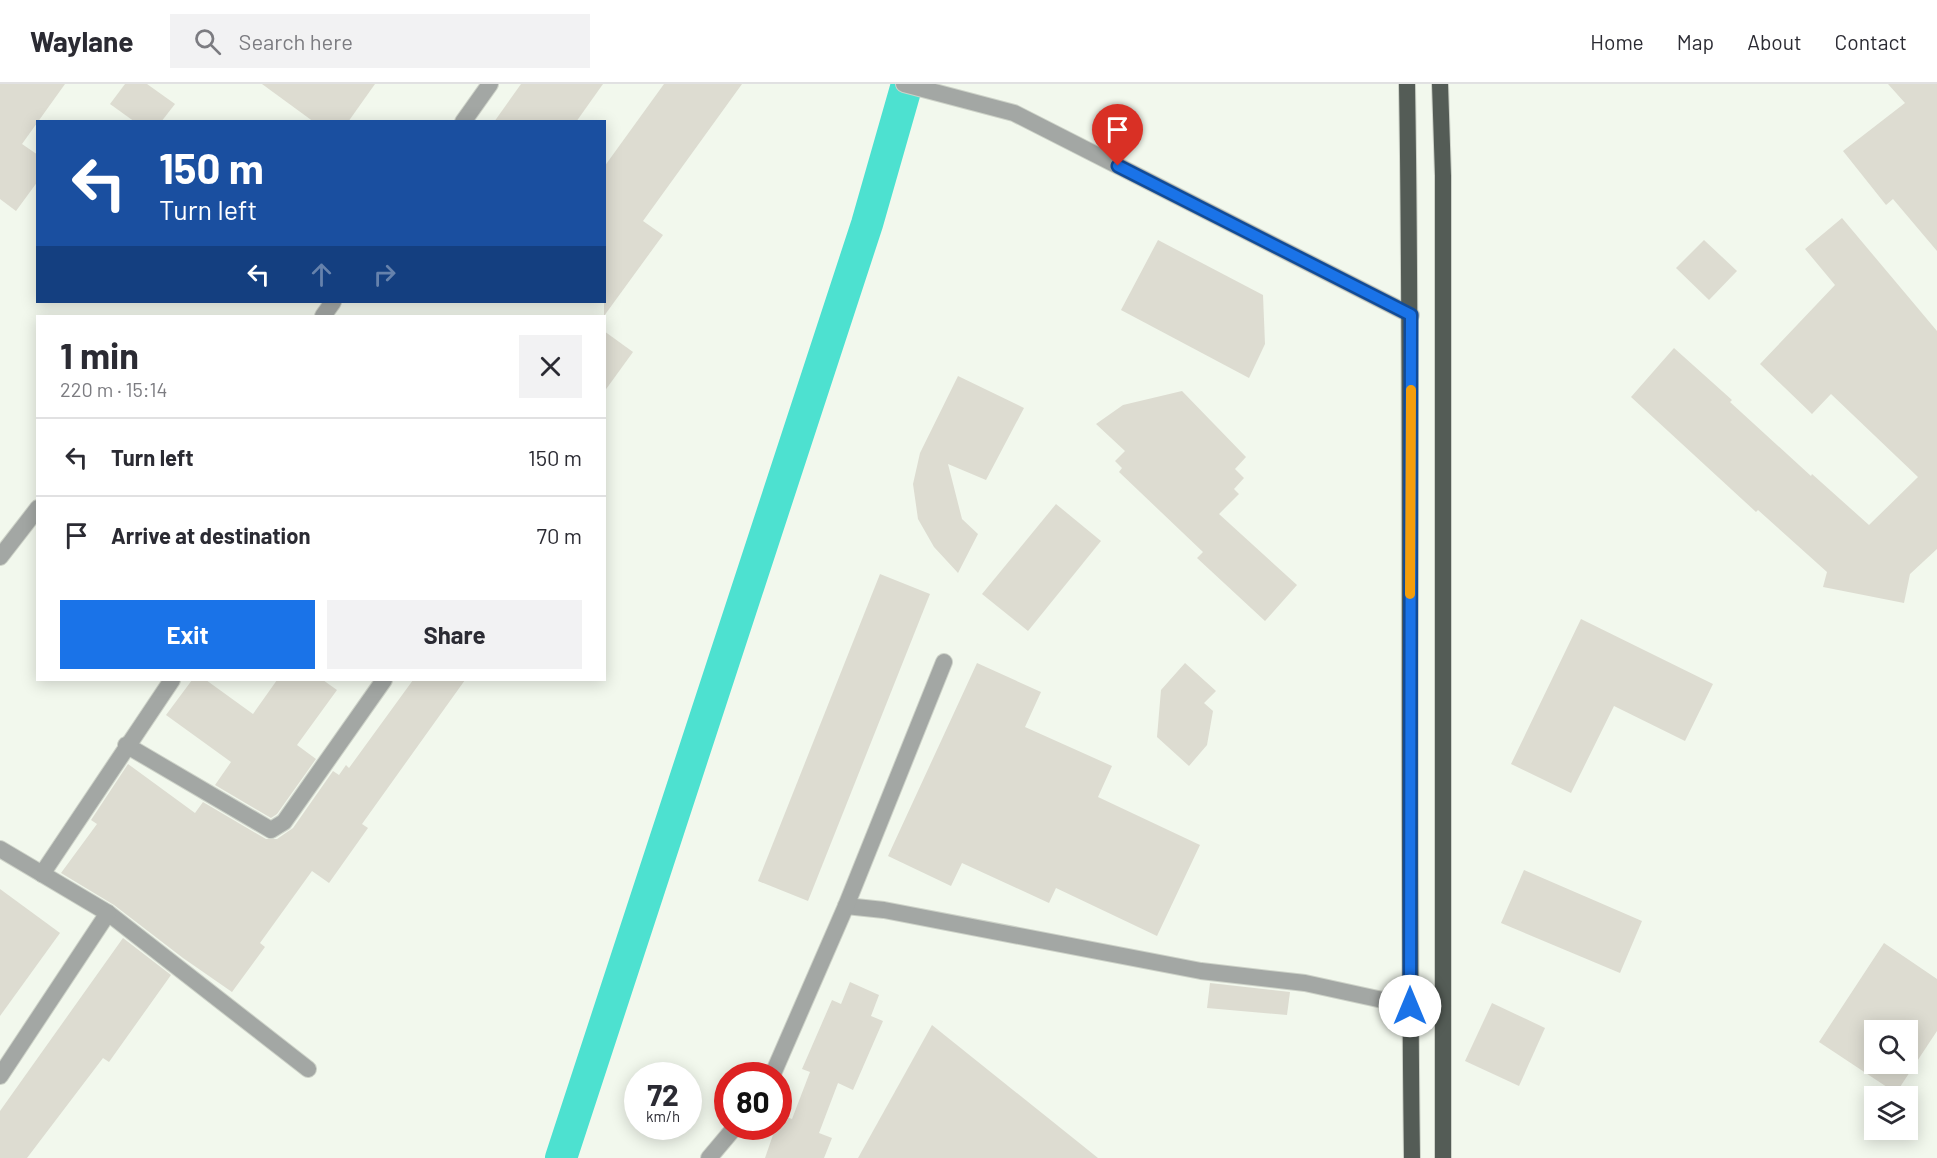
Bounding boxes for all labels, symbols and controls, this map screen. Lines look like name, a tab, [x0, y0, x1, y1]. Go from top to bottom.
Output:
search box	[170, 14, 590, 68]
text: Waylane	[30, 24, 134, 58]
icon: search	[191, 25, 224, 58]
text: Search here	[239, 28, 353, 54]
text: Home	[1590, 29, 1644, 54]
text: Map	[1677, 29, 1714, 54]
text: About	[1747, 29, 1802, 54]
text: Contact	[1835, 29, 1907, 54]
pin	[1092, 104, 1143, 166]
icon: arrive	[1101, 113, 1134, 146]
text: 150 m	[159, 142, 264, 192]
icon: left	[60, 144, 138, 222]
text: Turn left	[159, 193, 257, 225]
icon: left	[242, 258, 275, 291]
icon: ahead	[305, 258, 338, 291]
icon: right	[368, 258, 401, 291]
text: 1 min	[60, 333, 139, 376]
button: close	[519, 335, 582, 398]
text: 220 m · 15:14	[60, 377, 168, 401]
icon: left	[60, 441, 93, 474]
text: Turn left	[111, 444, 194, 470]
text: 150 m	[528, 444, 582, 470]
icon: arrive	[60, 519, 93, 552]
text: Arrive at destination	[111, 522, 310, 548]
text: 70 m	[537, 522, 582, 548]
button: Exit	[60, 600, 315, 669]
button: Share	[327, 600, 582, 669]
position arrow	[1378, 974, 1442, 1038]
map controls	[1864, 1020, 1918, 1140]
button: search	[1864, 1020, 1918, 1074]
speed limit sign: 80	[714, 1062, 792, 1140]
text: 72	[647, 1076, 679, 1112]
button: layers	[1864, 1086, 1918, 1140]
text: km/h	[646, 1107, 680, 1125]

